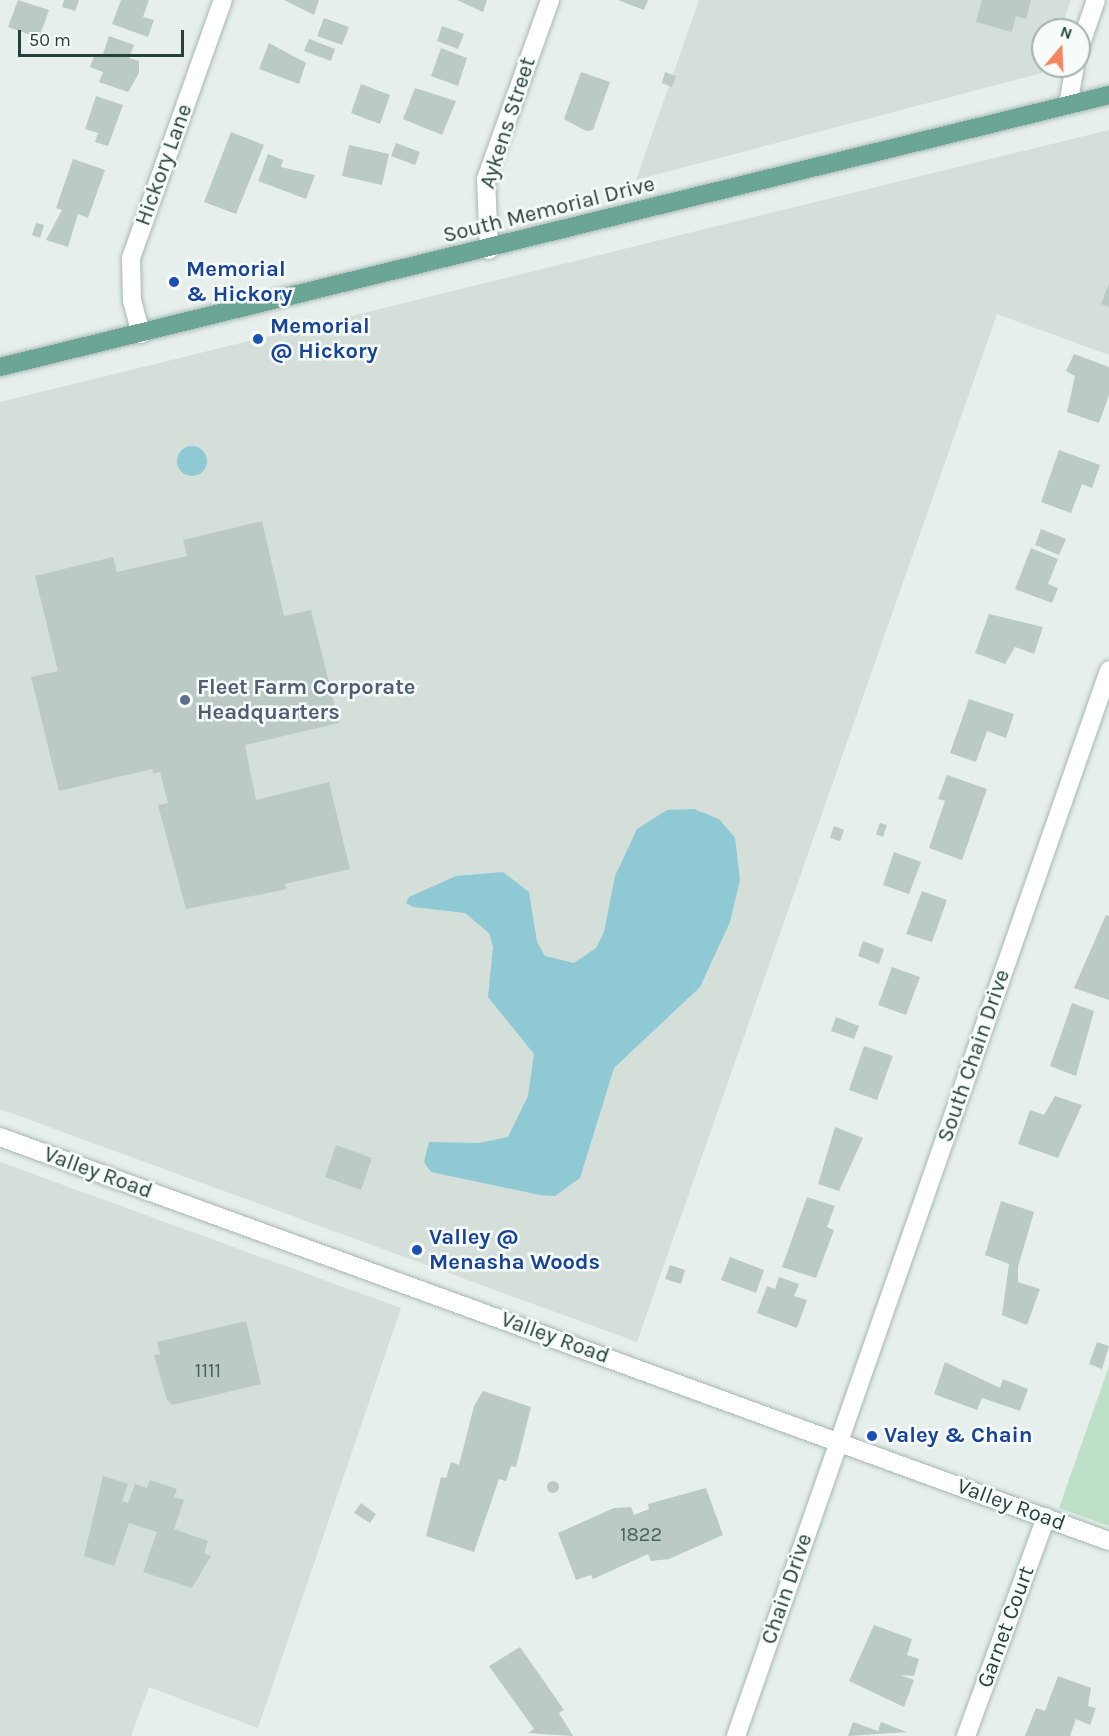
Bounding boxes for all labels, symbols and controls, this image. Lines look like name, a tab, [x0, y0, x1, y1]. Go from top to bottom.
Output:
scale bar	[21, 18, 188, 56]
north arrow	[1031, 18, 1091, 78]
text: N	[1058, 22, 1075, 43]
text: 50 m	[29, 29, 71, 51]
street label: Aykens Street	[474, 54, 542, 192]
street label: Hickory Lane	[130, 101, 198, 229]
street label: South Memorial Drive	[440, 171, 658, 249]
place label: Memorial & Hickory	[186, 256, 292, 308]
marker: Memorial & Hickory	[167, 275, 181, 289]
place label: Memorial @ Hickory	[270, 313, 378, 364]
marker: Memorial @ Hickory	[251, 332, 265, 346]
place label: Fleet Farm Corporate Headquarters	[197, 674, 415, 726]
marker: Fleet Farm Corporate Headquarters	[178, 693, 192, 707]
street label: South Chain Drive	[932, 966, 1016, 1146]
street label: Valley Road	[40, 1141, 156, 1205]
place label: Valley @ Menasha Woods	[429, 1224, 600, 1276]
marker: Valley @ Menasha Woods	[410, 1243, 424, 1257]
street label: Valley Road	[497, 1306, 613, 1370]
house number: 1111	[195, 1358, 221, 1382]
place label: Valey & Chain	[884, 1423, 1032, 1449]
marker: Valey & Chain	[865, 1429, 879, 1443]
street label: Valley Road	[953, 1473, 1069, 1537]
house number: 1822	[620, 1522, 662, 1546]
street label: Chain Drive	[756, 1530, 818, 1648]
street label: Garnet Court	[972, 1563, 1040, 1691]

